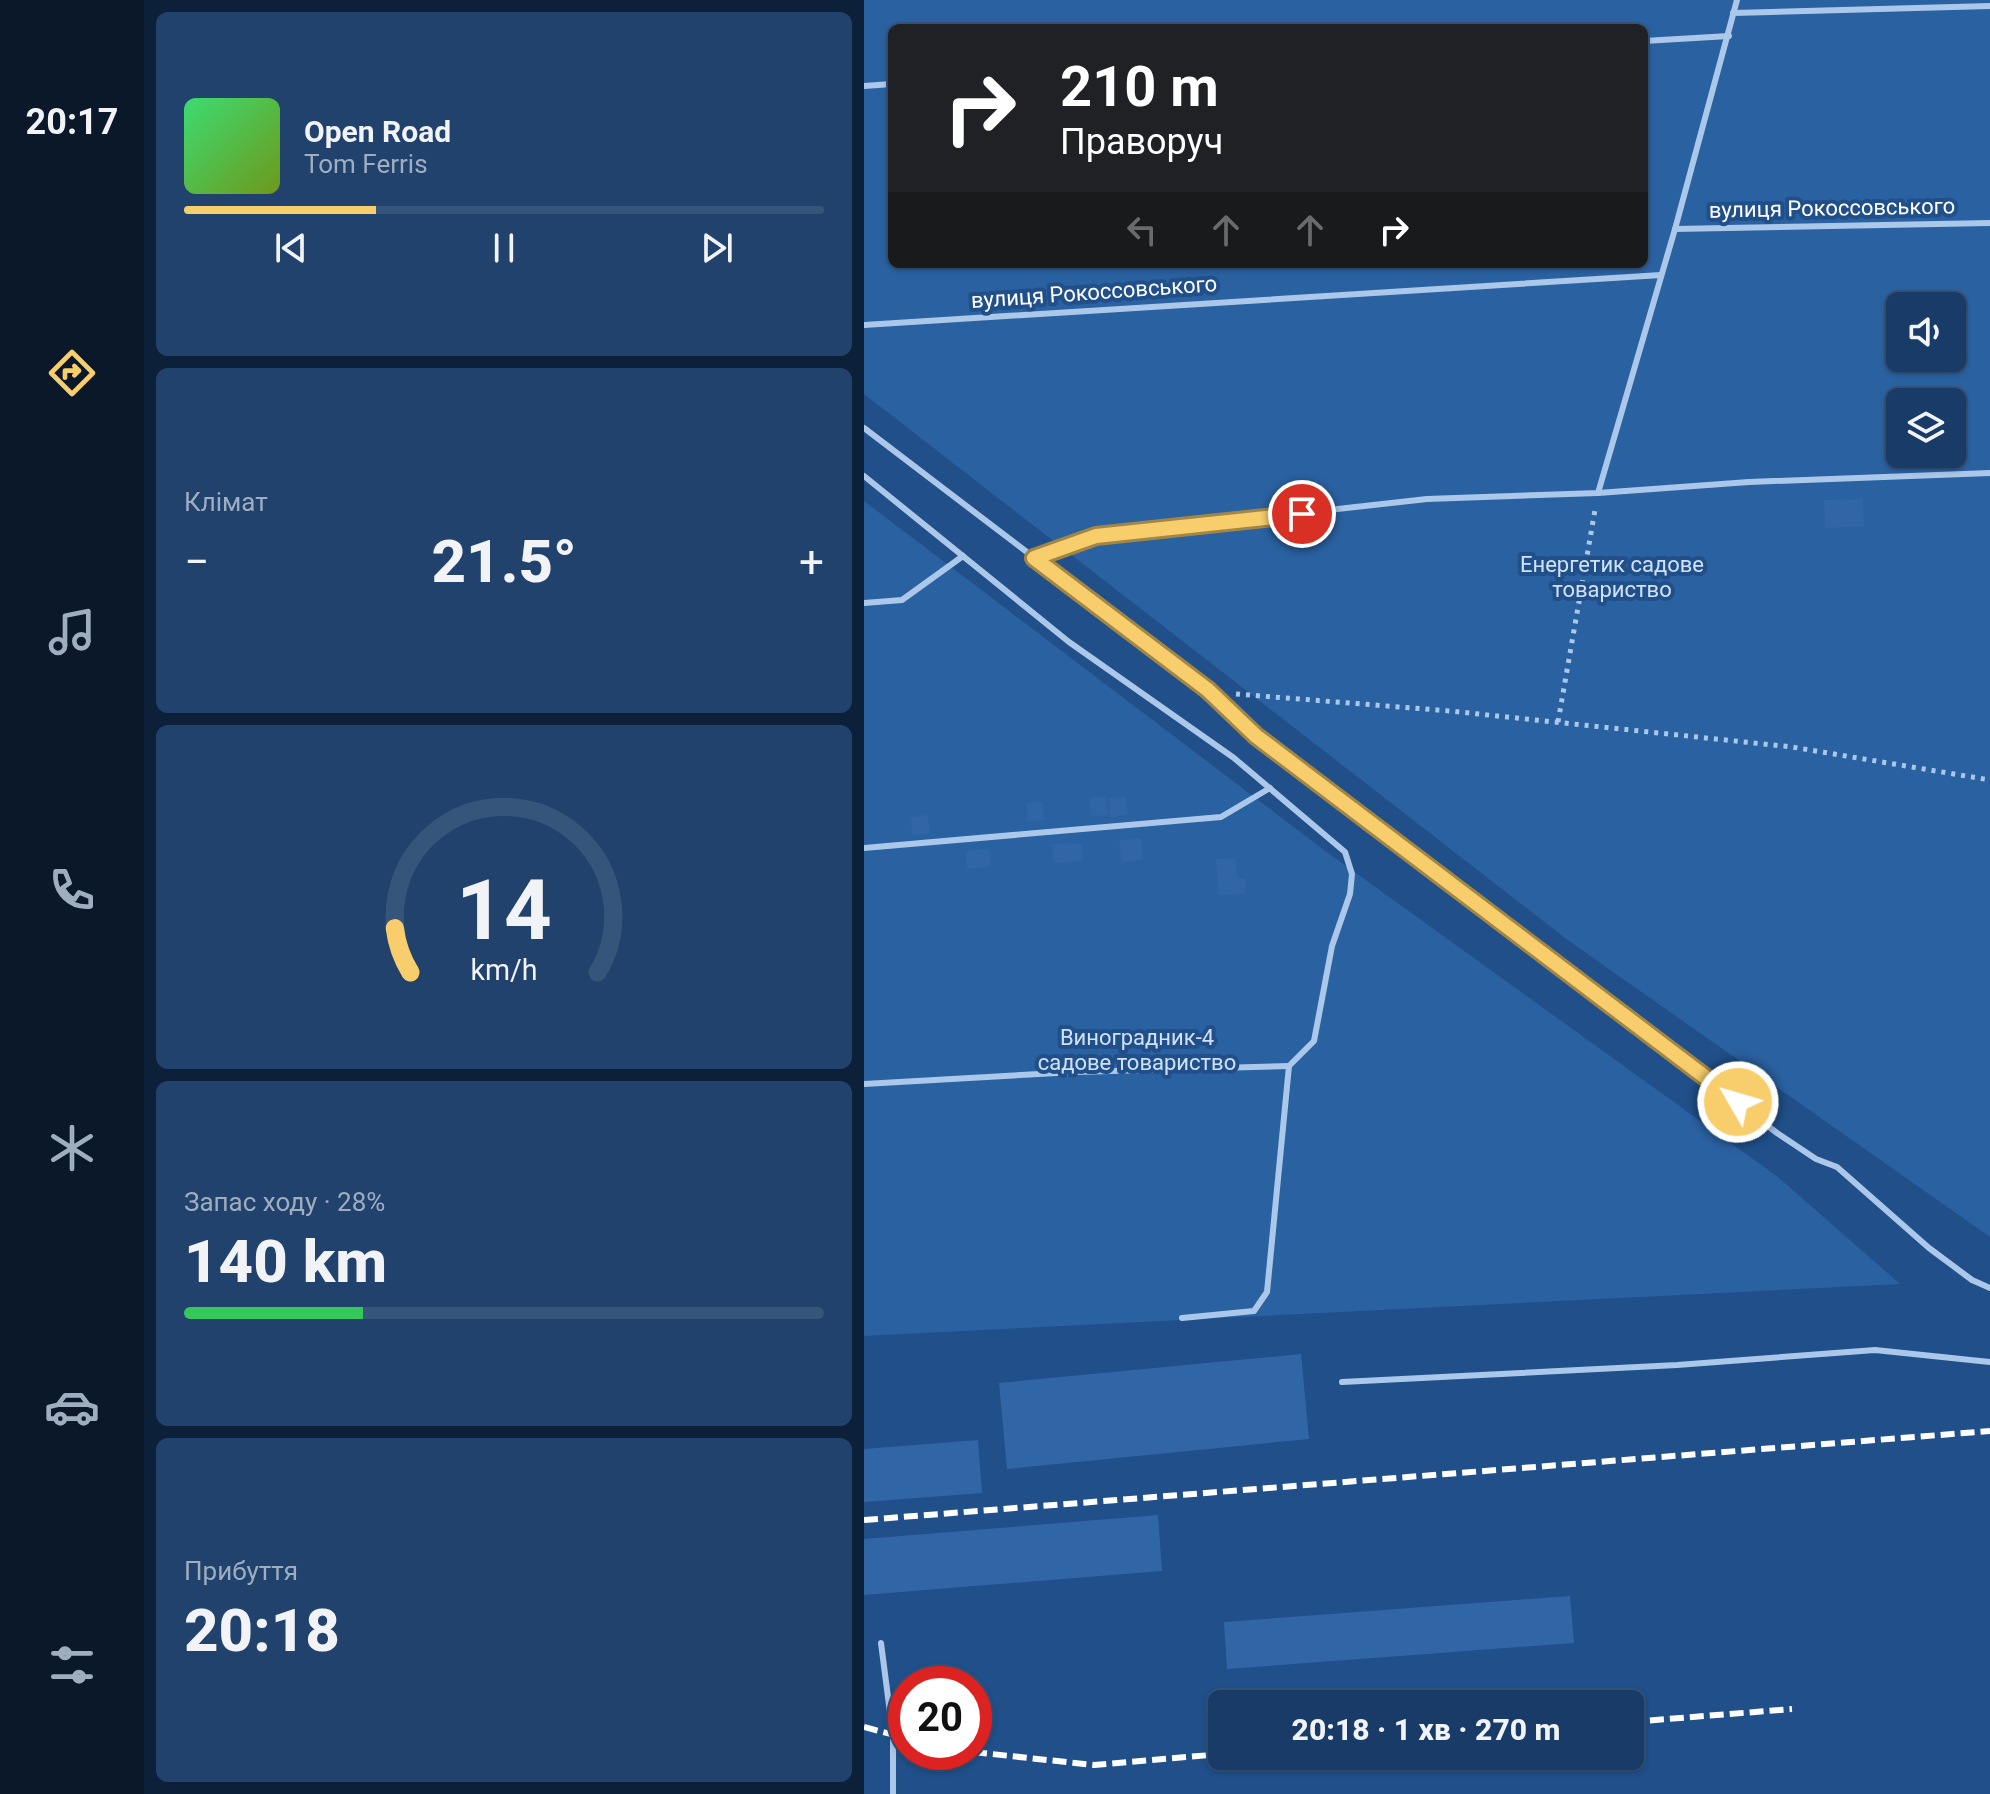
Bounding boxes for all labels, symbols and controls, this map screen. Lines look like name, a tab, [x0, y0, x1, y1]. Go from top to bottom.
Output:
text: 210 m	[1060, 54, 1219, 120]
icon: right	[928, 56, 1032, 160]
text: 20:17	[26, 101, 118, 143]
text: Open Road	[304, 114, 451, 149]
text: Праворуч	[1060, 121, 1223, 163]
text: Tom Ferris	[304, 149, 428, 179]
street label: вулиця Рокоссовського	[1709, 193, 1955, 223]
icon: left	[1120, 208, 1164, 252]
icon: ahead	[1204, 208, 1248, 252]
icon: ahead	[1288, 208, 1332, 252]
icon: right	[1372, 208, 1416, 252]
icon: previous	[269, 226, 313, 270]
icon: pause	[482, 226, 526, 270]
icon: next	[695, 226, 739, 270]
street label: вулиця Рокоссовського	[970, 271, 1218, 313]
map controls	[1886, 292, 1966, 468]
button: sound	[1886, 292, 1966, 372]
icon: directions	[44, 345, 100, 401]
button: layers	[1886, 388, 1966, 468]
pin	[1268, 480, 1336, 548]
text: Клімат	[184, 487, 268, 517]
icon: arrive	[1280, 492, 1324, 536]
text: 21.5°	[432, 526, 577, 597]
text: −	[184, 536, 209, 588]
text: +	[799, 536, 824, 588]
park label: Енергетик садове товариство	[1520, 552, 1704, 602]
icon: music	[44, 604, 100, 660]
icon: phone	[44, 862, 100, 918]
text: 14	[456, 862, 552, 959]
text: km/h	[470, 953, 538, 987]
park label: Виноградник-4 садове товариство	[1038, 1025, 1236, 1075]
position arrow	[1696, 1060, 1780, 1144]
icon: climate	[44, 1120, 100, 1176]
text: Запас ходу · 28%	[184, 1187, 385, 1217]
text: 140 km	[184, 1226, 387, 1297]
icon: car	[44, 1379, 100, 1435]
text: Прибуття	[184, 1556, 298, 1586]
text: 20:18	[184, 1595, 340, 1666]
icon: filters	[44, 1637, 100, 1693]
speed limit sign: 20	[888, 1666, 992, 1770]
text: 20:18 · 1 хв · 270 m	[1292, 1712, 1560, 1747]

